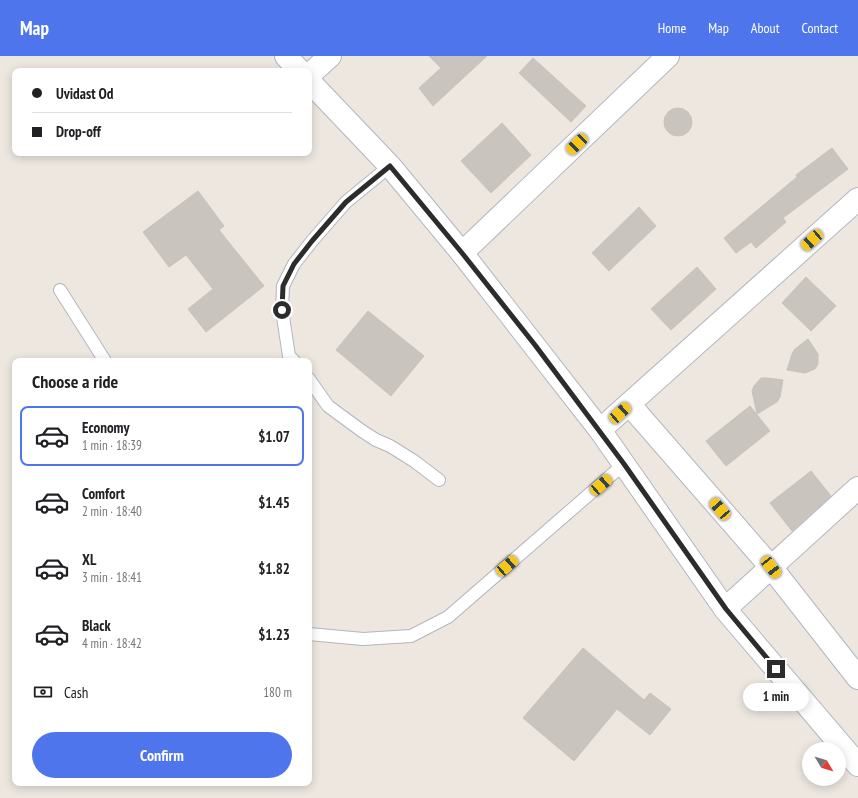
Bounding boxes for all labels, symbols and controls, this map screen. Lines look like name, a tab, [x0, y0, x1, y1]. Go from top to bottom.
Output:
text: Map	[20, 16, 49, 40]
text: Home	[658, 19, 686, 37]
text: Map	[708, 19, 729, 37]
text: About	[751, 19, 780, 37]
text: Contact	[802, 19, 838, 37]
text: Uvidast Od	[56, 84, 113, 103]
text: Drop-off	[56, 122, 101, 141]
car	[564, 131, 590, 157]
car	[799, 228, 825, 252]
route start	[273, 301, 291, 319]
text: Choose a ride	[32, 370, 118, 393]
car	[607, 401, 633, 425]
icon: car	[34, 418, 70, 454]
text: Economy	[82, 418, 130, 437]
text: $1.07	[258, 427, 290, 446]
text: 1 min · 18:39	[82, 437, 142, 454]
car	[588, 473, 614, 497]
icon: car	[34, 484, 70, 520]
text: Comfort	[82, 484, 125, 503]
text: $1.45	[258, 493, 290, 512]
car	[708, 496, 732, 522]
text: 2 min · 18:40	[82, 503, 142, 520]
icon: car	[34, 550, 70, 586]
text: XL	[82, 550, 96, 569]
car	[494, 554, 520, 578]
car	[759, 554, 783, 580]
text: $1.82	[258, 559, 290, 578]
text: 3 min · 18:41	[82, 569, 142, 586]
icon: car	[34, 616, 70, 652]
text: Black	[82, 616, 111, 635]
text: $1.23	[258, 625, 290, 644]
text: 4 min · 18:42	[82, 635, 142, 652]
route end	[767, 660, 785, 678]
icon: cash	[32, 681, 54, 703]
text: Cash	[64, 683, 88, 702]
callout: 1 min	[743, 683, 809, 711]
text: 180 m	[263, 684, 292, 701]
text: 1 min	[763, 688, 789, 705]
button: Confirm	[32, 732, 292, 778]
north arrow	[802, 742, 846, 786]
map controls	[802, 742, 846, 786]

